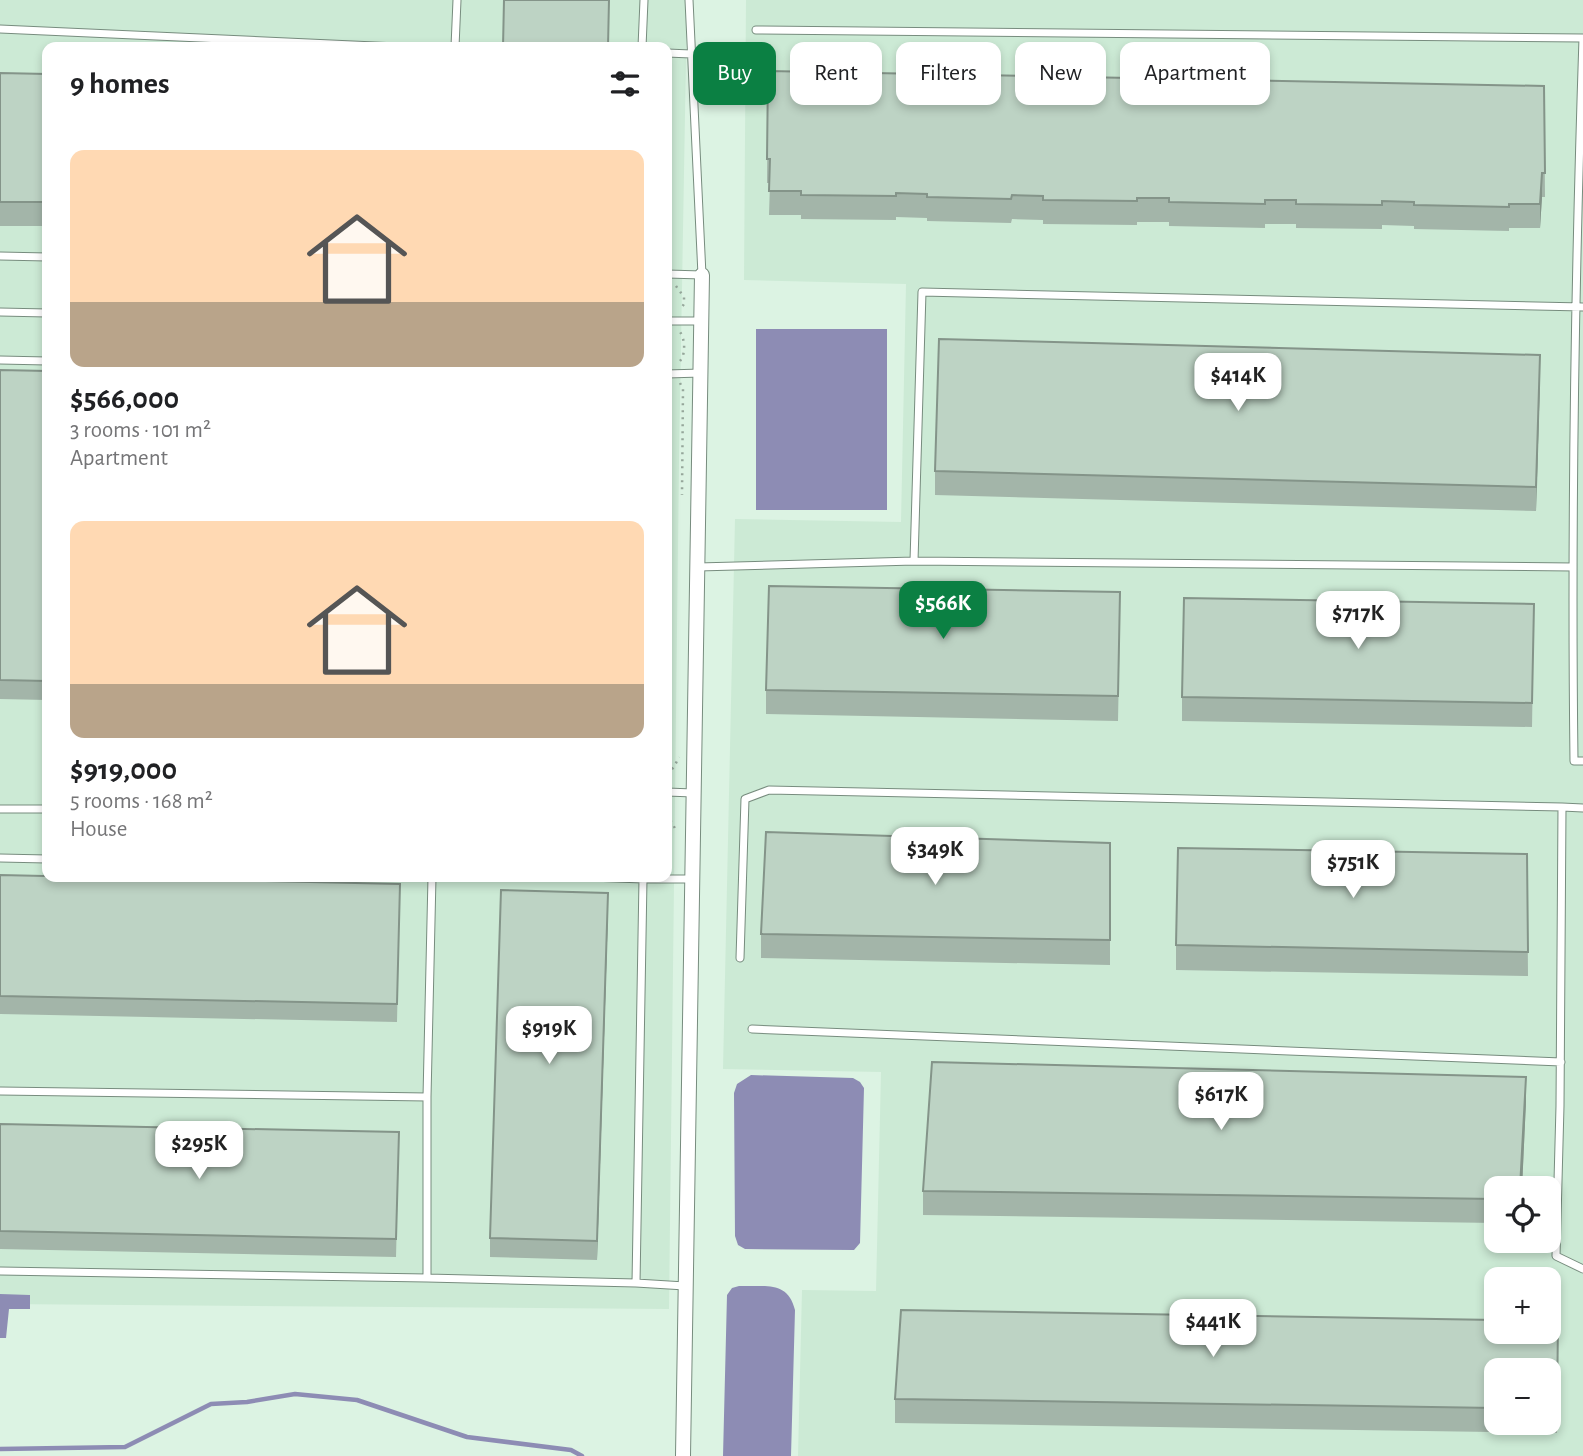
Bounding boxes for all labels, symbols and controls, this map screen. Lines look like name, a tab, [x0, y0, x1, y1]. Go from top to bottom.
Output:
chip: Buy	[693, 42, 776, 105]
chip: Rent	[790, 42, 882, 105]
chip: Filters	[896, 42, 1001, 105]
chip: New	[1015, 42, 1106, 105]
chip: Apartment	[1120, 42, 1270, 105]
icon: filters	[606, 65, 644, 103]
text: 9 homes	[70, 69, 170, 99]
icon: home	[294, 196, 420, 322]
pin: $414K	[1189, 354, 1287, 413]
text: $414K	[1210, 364, 1266, 387]
text: $566,000	[70, 384, 179, 414]
text: 3 rooms · 101 m²	[70, 419, 211, 442]
text: Apartment	[70, 447, 168, 470]
icon: home	[294, 567, 420, 693]
pin: $566K	[894, 582, 992, 641]
text: $566K	[915, 592, 971, 615]
pin: $717K	[1309, 592, 1407, 651]
text: $717K	[1332, 602, 1384, 625]
text: $919,000	[70, 755, 177, 785]
text: 5 rooms · 168 m²	[70, 790, 213, 813]
text: House	[70, 818, 127, 841]
pin: $349K	[886, 828, 984, 887]
text: $349K	[907, 838, 963, 861]
pin: $751K	[1304, 841, 1402, 900]
text: $751K	[1327, 851, 1379, 874]
pin: $919K	[500, 1006, 598, 1066]
text: $919K	[522, 1017, 576, 1040]
pin: $617K	[1172, 1072, 1270, 1132]
text: $617K	[1194, 1083, 1248, 1106]
pin: $295K	[150, 1122, 248, 1181]
text: $295K	[171, 1132, 227, 1155]
map controls	[1484, 1176, 1561, 1435]
button: locate	[1484, 1176, 1561, 1253]
button: +	[1484, 1267, 1561, 1344]
pin: $441K	[1164, 1300, 1262, 1359]
text: $441K	[1185, 1310, 1241, 1333]
button: −	[1484, 1358, 1561, 1435]

